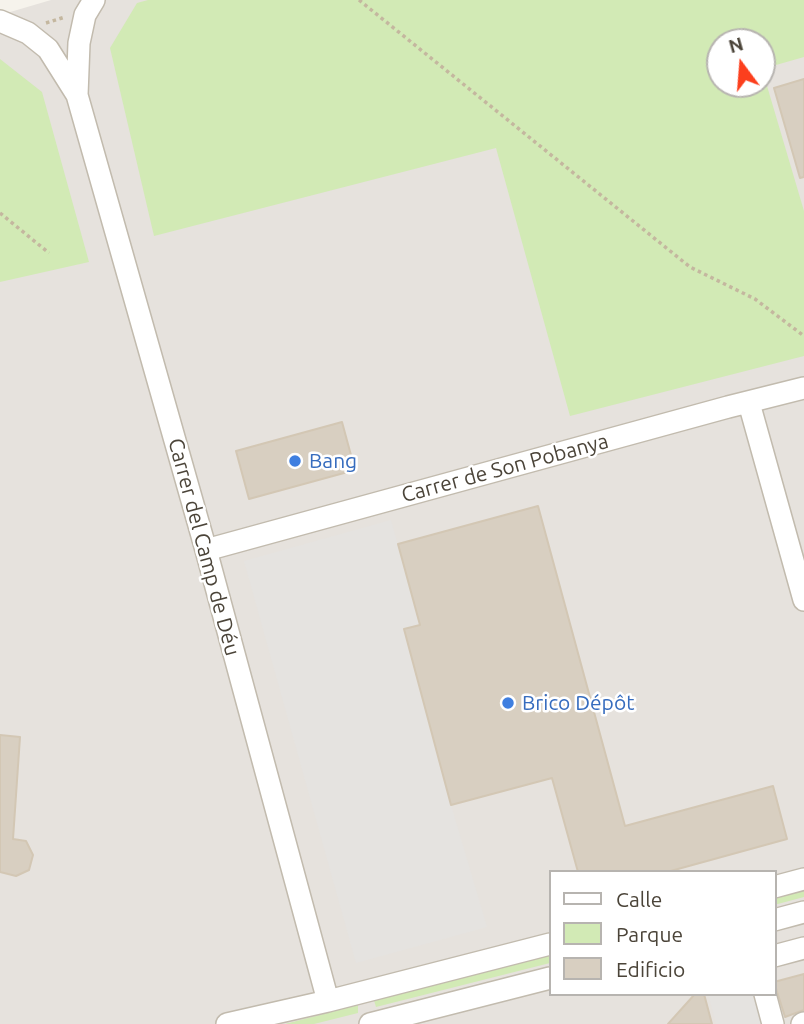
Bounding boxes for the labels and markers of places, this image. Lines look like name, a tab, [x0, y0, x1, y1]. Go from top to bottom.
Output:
place label: Bang	[309, 448, 357, 474]
marker: Bang	[287, 453, 303, 469]
place label: Brico Dépôt	[522, 690, 634, 716]
marker: Brico Dépôt	[500, 695, 516, 711]

